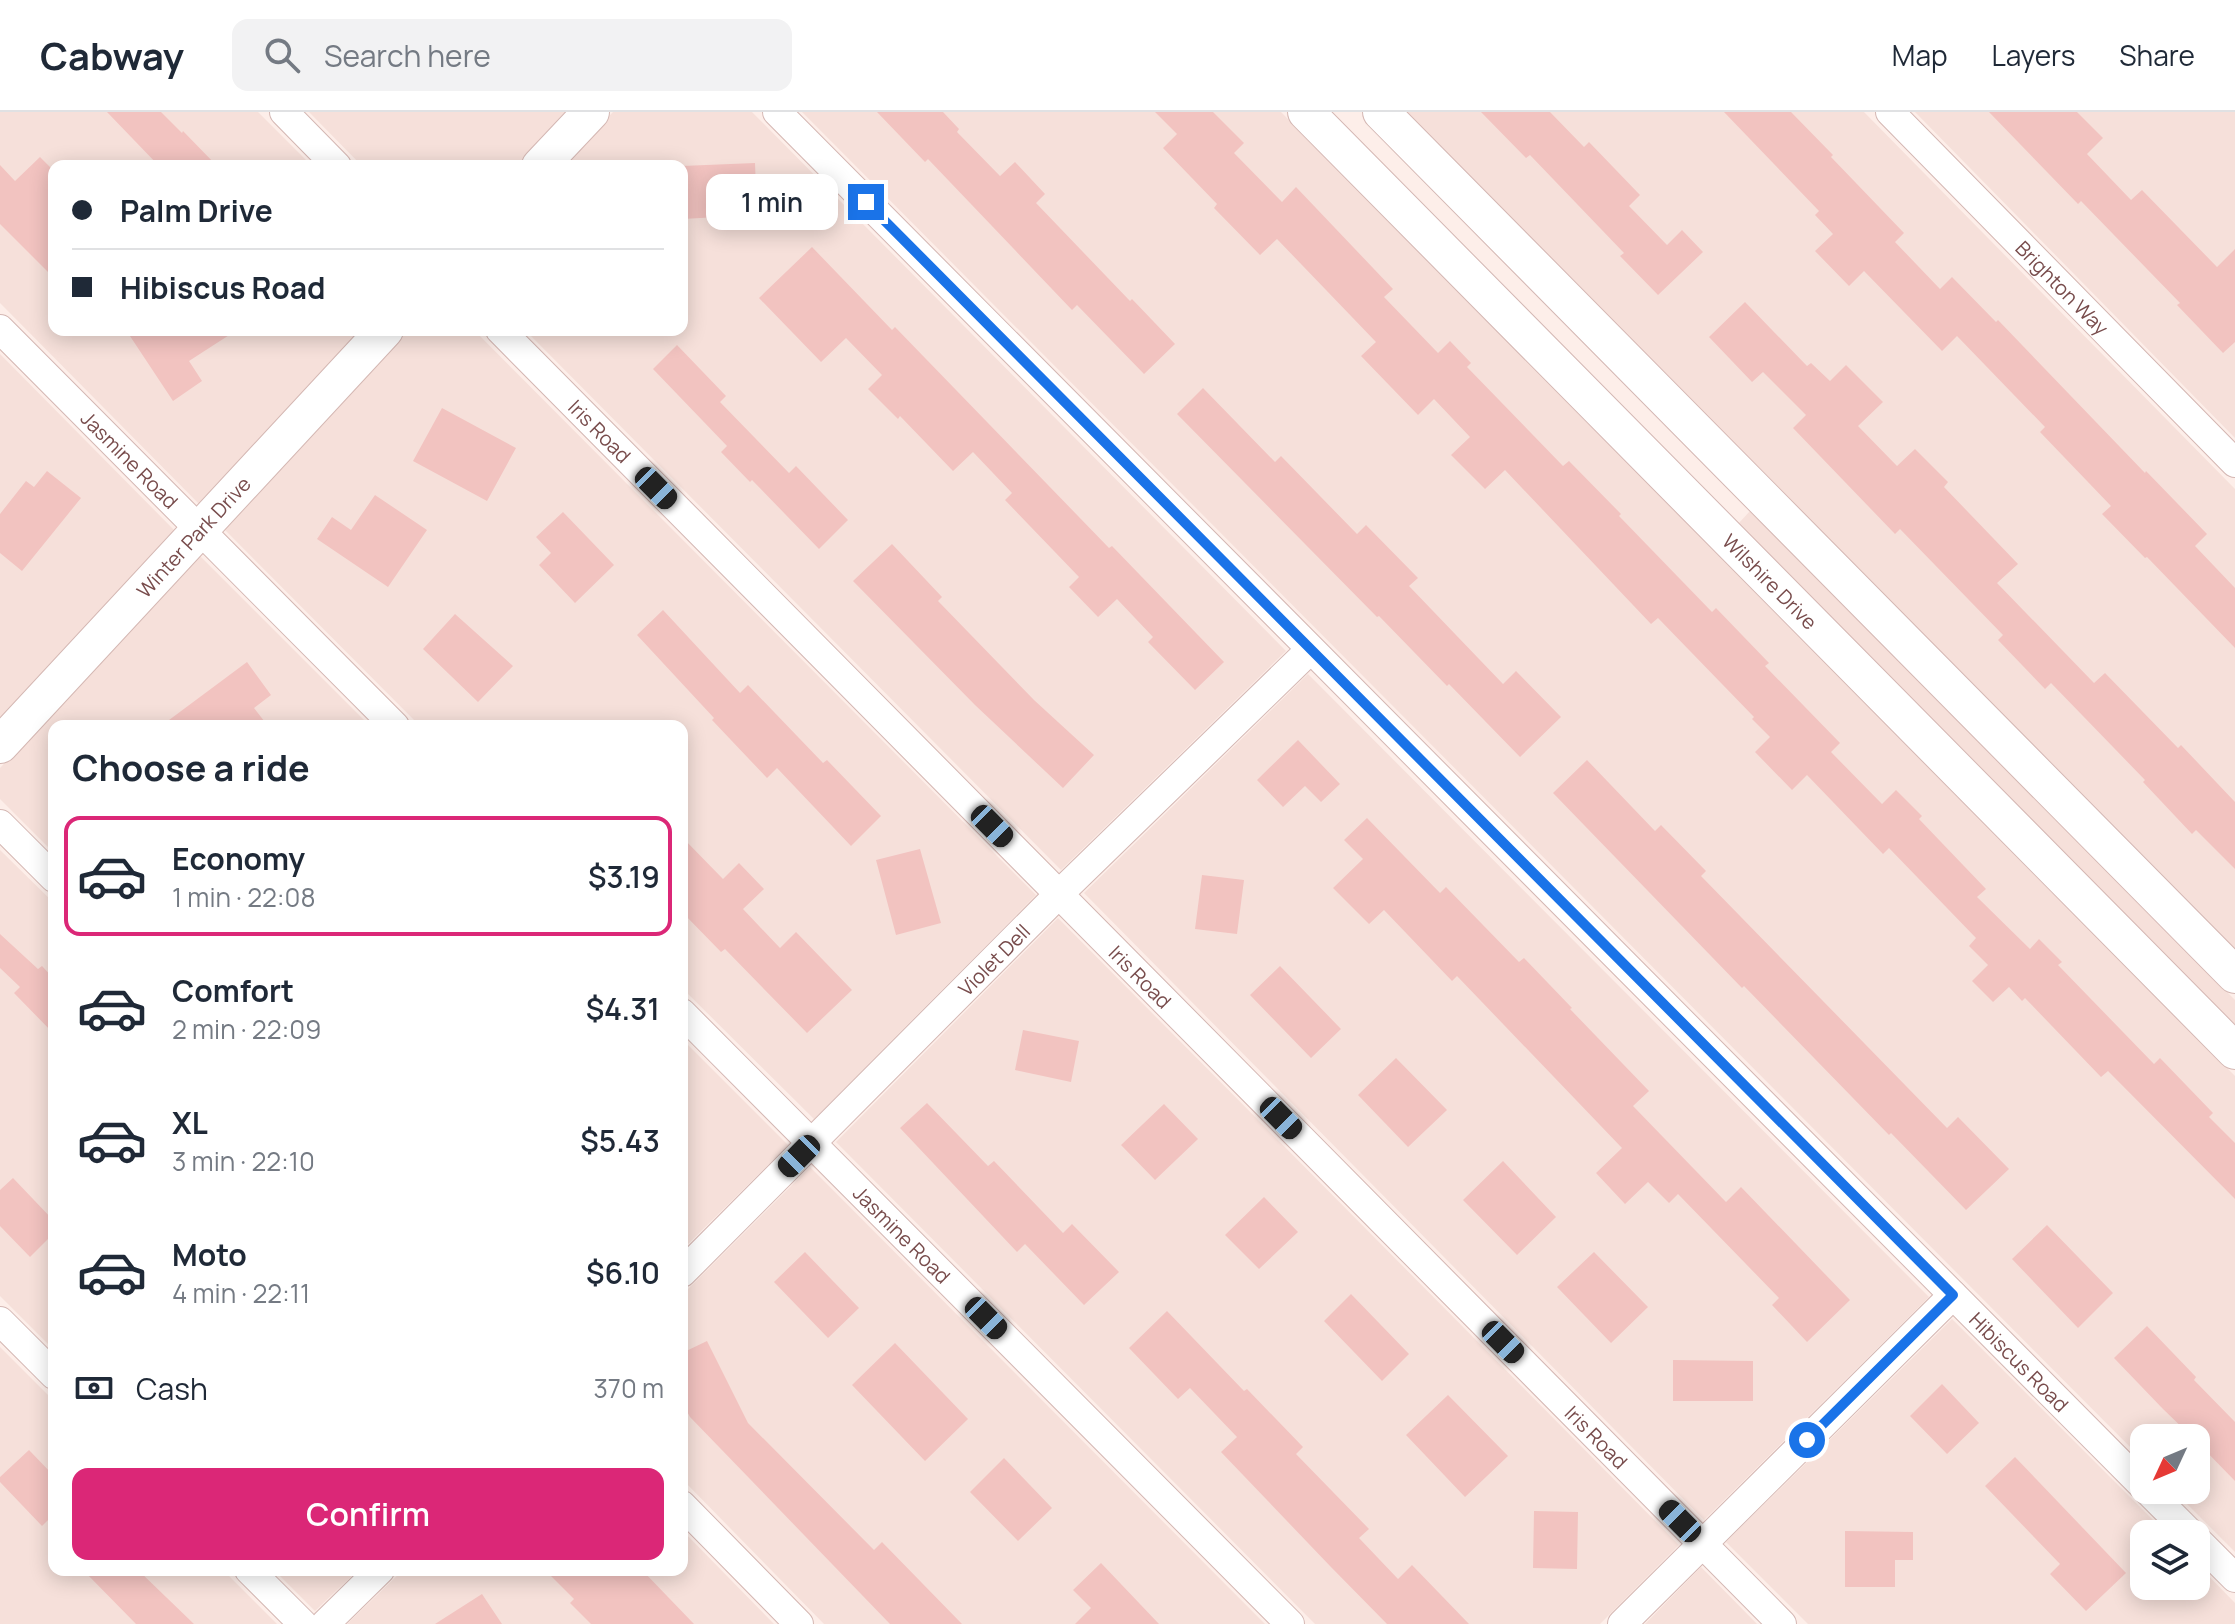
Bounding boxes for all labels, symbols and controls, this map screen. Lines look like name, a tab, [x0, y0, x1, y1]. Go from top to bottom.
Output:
search box	[232, 19, 792, 91]
text: Cabway	[40, 29, 184, 81]
icon: search	[260, 33, 304, 77]
text: Search here	[324, 35, 491, 76]
text: Map	[1892, 36, 1948, 74]
text: Layers	[1992, 36, 2075, 74]
text: Share	[2119, 36, 2195, 74]
callout: 1 min	[706, 174, 838, 230]
text: 1 min	[741, 184, 803, 220]
route end	[848, 184, 884, 220]
text: Palm Drive	[120, 190, 273, 231]
street label: Brighton Way	[2010, 234, 2115, 341]
text: Hibiscus Road	[120, 267, 326, 308]
street label: Iris Road	[563, 393, 637, 468]
street label: Jasmine Road	[75, 405, 184, 514]
car	[631, 463, 681, 513]
street label: Winter Park Drive	[130, 470, 256, 603]
street label: Wilshire Drive	[1717, 528, 1823, 635]
text: Choose a ride	[72, 743, 310, 792]
car	[967, 801, 1017, 851]
text: Economy	[172, 838, 305, 879]
icon: car	[76, 840, 148, 912]
text: $3.19	[588, 856, 660, 897]
text: 1 min · 22:08	[172, 879, 316, 915]
street label: Violet Dell	[952, 918, 1035, 1001]
street label: Iris Road	[1103, 939, 1178, 1014]
text: Comfort	[172, 970, 294, 1011]
icon: car	[76, 972, 148, 1044]
text: $4.31	[586, 988, 660, 1029]
text: 2 min · 22:09	[172, 1011, 321, 1047]
car	[1256, 1093, 1306, 1143]
text: XL	[172, 1102, 208, 1143]
icon: car	[76, 1104, 148, 1176]
text: $5.43	[580, 1120, 660, 1161]
car	[774, 1131, 824, 1181]
text: 3 min · 22:10	[172, 1143, 315, 1179]
street label: Jasmine Road	[848, 1179, 957, 1289]
text: Moto	[172, 1234, 247, 1275]
icon: car	[76, 1236, 148, 1308]
text: $6.10	[586, 1252, 660, 1293]
text: 4 min · 22:11	[172, 1275, 310, 1311]
car	[961, 1293, 1011, 1343]
street label: Hibiscus Road	[1964, 1306, 2075, 1417]
car	[1478, 1317, 1528, 1367]
icon: cash	[72, 1366, 116, 1410]
text: Cash	[136, 1368, 208, 1409]
text: 370 m	[593, 1370, 664, 1406]
street label: Iris Road	[1559, 1399, 1634, 1474]
route start	[1789, 1422, 1825, 1458]
north arrow	[2130, 1424, 2210, 1504]
map controls	[2130, 1424, 2210, 1600]
button: Confirm	[72, 1468, 664, 1560]
car	[1655, 1496, 1705, 1546]
button: layers	[2130, 1520, 2210, 1600]

